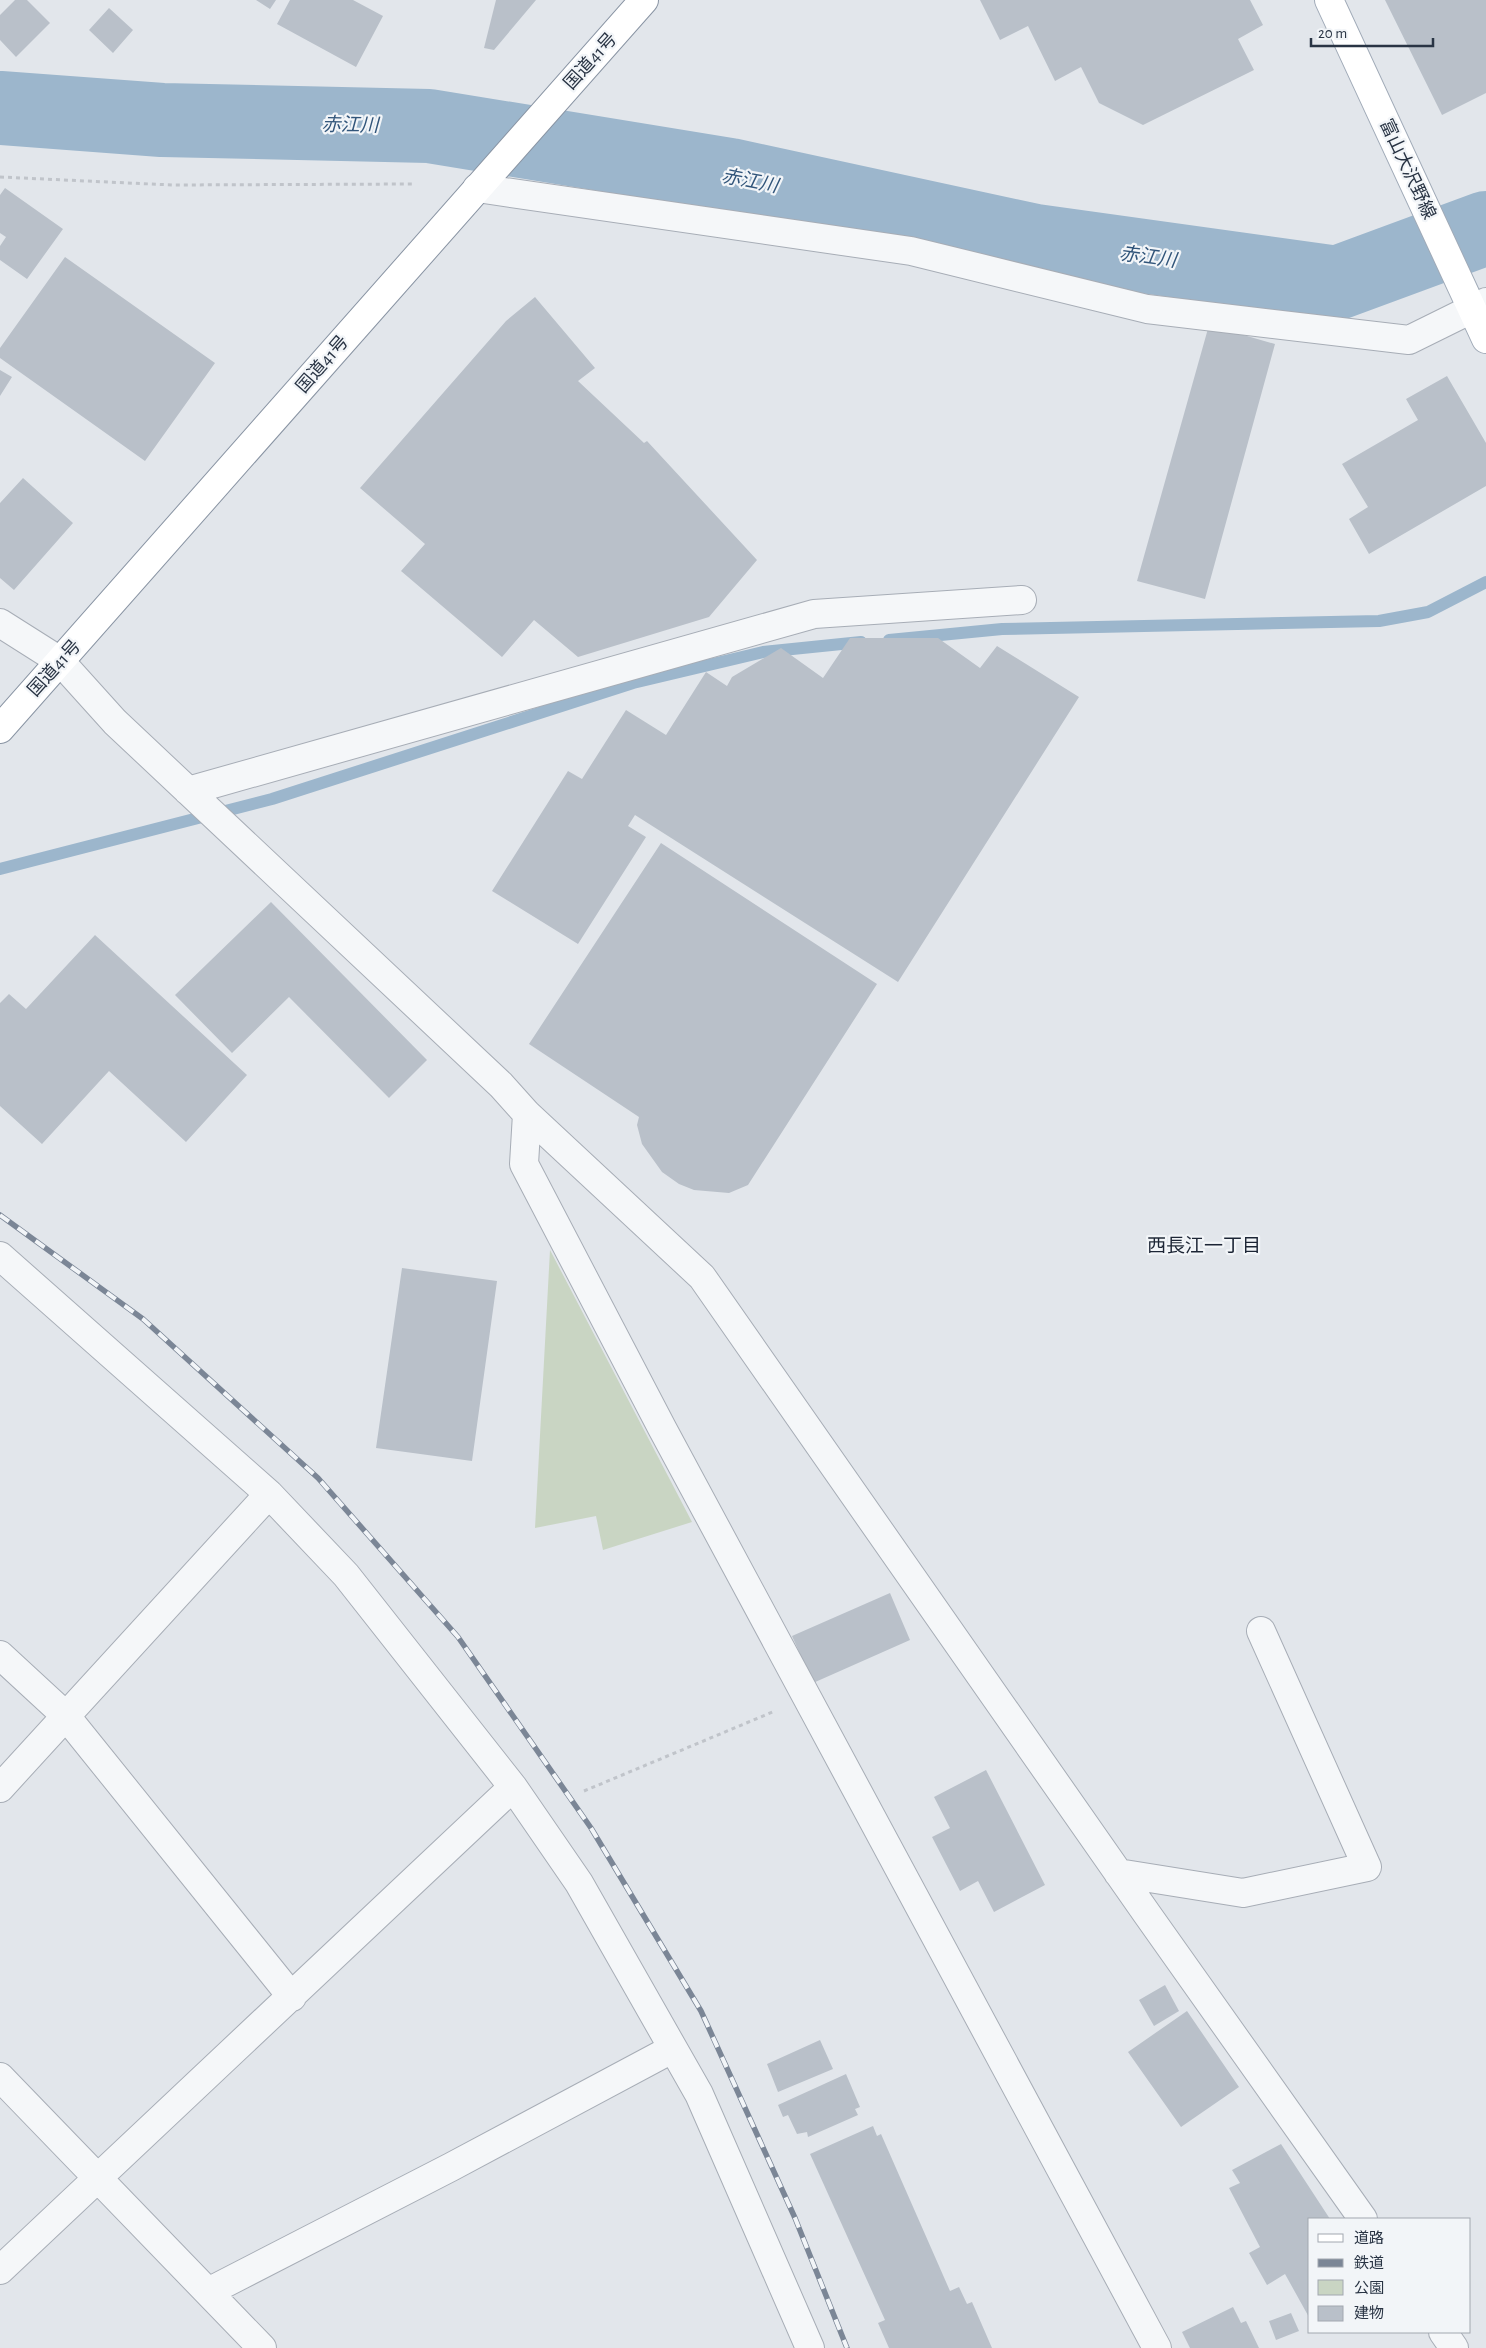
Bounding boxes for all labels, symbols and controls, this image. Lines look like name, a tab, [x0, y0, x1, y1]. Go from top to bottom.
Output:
scale bar	[1311, 15, 1434, 47]
text: 20 m	[1318, 26, 1347, 41]
street label: 国道41号	[560, 29, 620, 93]
water label: 赤江川	[321, 115, 381, 136]
street label: 富山大沢野線	[1376, 116, 1440, 222]
water label: 赤江川	[720, 166, 782, 197]
water label: 赤江川	[1118, 243, 1179, 271]
street label: 国道41号	[292, 331, 352, 397]
street label: 国道41号	[24, 636, 84, 700]
district label: 西長江一丁目	[1147, 1236, 1261, 1256]
legend	[1308, 2218, 1471, 2333]
text: 道路	[1354, 2230, 1384, 2246]
text: 鉄道	[1354, 2255, 1384, 2271]
text: 公園	[1354, 2280, 1384, 2296]
text: 建物	[1354, 2305, 1384, 2321]

